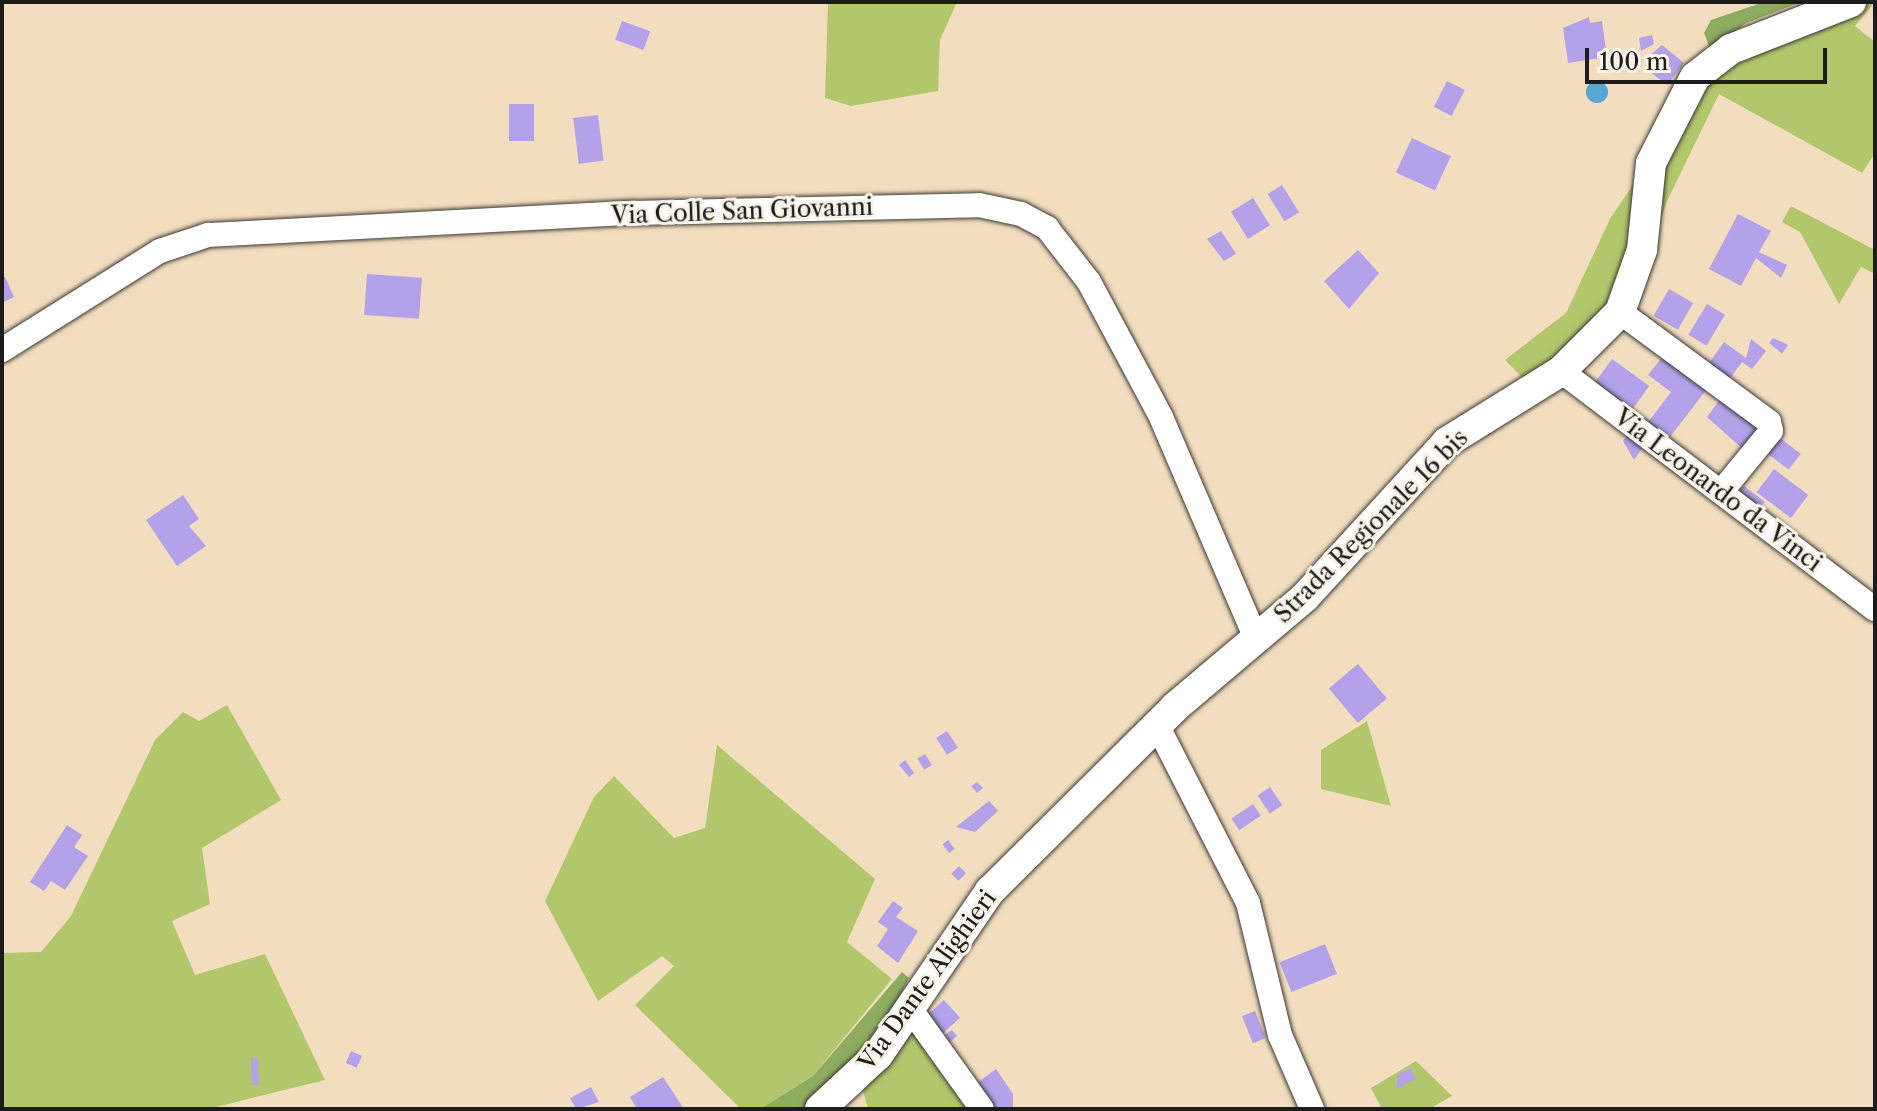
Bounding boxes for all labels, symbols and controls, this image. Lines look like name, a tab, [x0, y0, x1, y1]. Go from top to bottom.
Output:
scale bar	[1589, 32, 1831, 82]
text: 100 m	[1599, 47, 1668, 76]
street label: Via Colle San Giovanni	[610, 192, 874, 230]
street label: Via Leonardo da Vinci	[1608, 402, 1828, 578]
street label: Strada Regionale 16 bis	[1268, 423, 1474, 629]
street label: Via Dante Alighieri	[852, 884, 1002, 1076]

